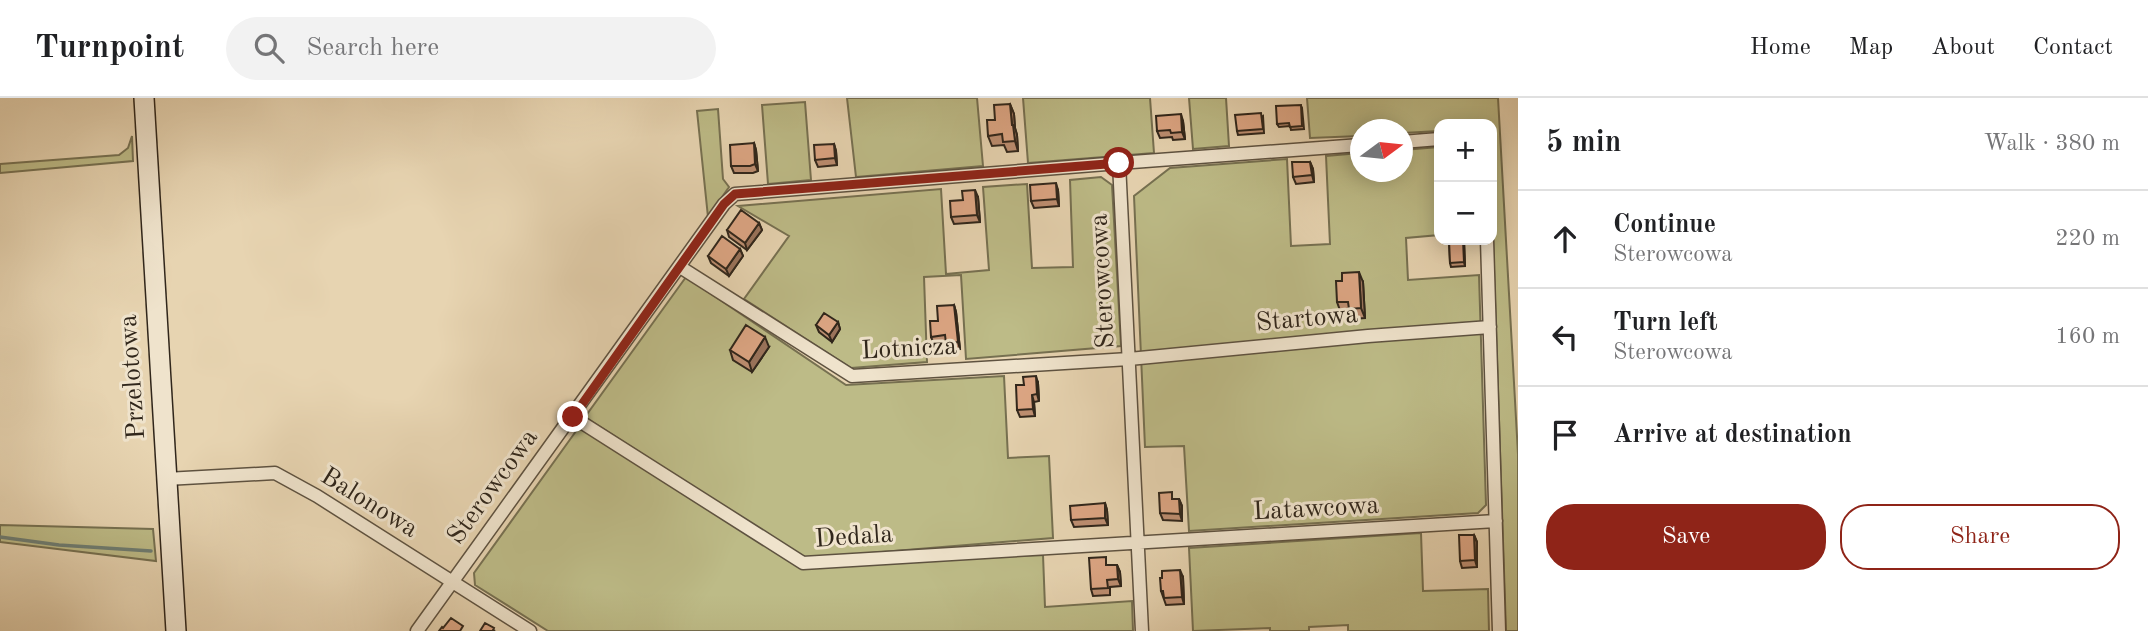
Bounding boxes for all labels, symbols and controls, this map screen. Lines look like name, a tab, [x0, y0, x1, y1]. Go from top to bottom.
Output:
search box	[226, 17, 716, 80]
icon: search	[250, 29, 288, 67]
text: Turnpoint	[35, 32, 184, 65]
text: Search here	[306, 35, 439, 61]
text: Home	[1750, 36, 1811, 60]
text: Map	[1849, 36, 1893, 60]
text: About	[1931, 36, 1995, 60]
text: Contact	[2033, 36, 2113, 60]
north arrow	[1350, 119, 1413, 182]
map controls	[1434, 119, 1497, 245]
button: +	[1434, 119, 1497, 182]
text: 5 min	[1546, 128, 1621, 158]
text: Walk · 380 m	[1984, 132, 2120, 155]
route start	[1103, 147, 1134, 178]
button: −	[1434, 182, 1497, 245]
text: Continue	[1613, 212, 1716, 238]
street label: Sterowcowa	[1086, 213, 1120, 349]
icon: ahead	[1546, 220, 1584, 258]
text: 220 m	[2055, 227, 2120, 250]
text: Sterowcowa	[1613, 243, 1733, 266]
street label: Startowa	[1255, 302, 1359, 336]
text: Turn left	[1613, 310, 1718, 336]
street label: Przelotowa	[116, 313, 150, 440]
icon: left	[1546, 318, 1584, 356]
text: 160 m	[2055, 325, 2120, 348]
street label: Lotnicza	[860, 333, 958, 364]
text: Sterowcowa	[1613, 341, 1733, 364]
route end	[557, 401, 588, 432]
icon: arrive	[1546, 416, 1584, 454]
text: Arrive at destination	[1613, 422, 1852, 448]
street label: Sterowcowa	[443, 425, 543, 549]
street label: Balonowa	[316, 463, 422, 543]
street label: Latawcowa	[1252, 493, 1380, 525]
button: Save	[1546, 504, 1826, 570]
button: Share	[1840, 504, 2120, 570]
street label: Dedala	[814, 521, 894, 553]

